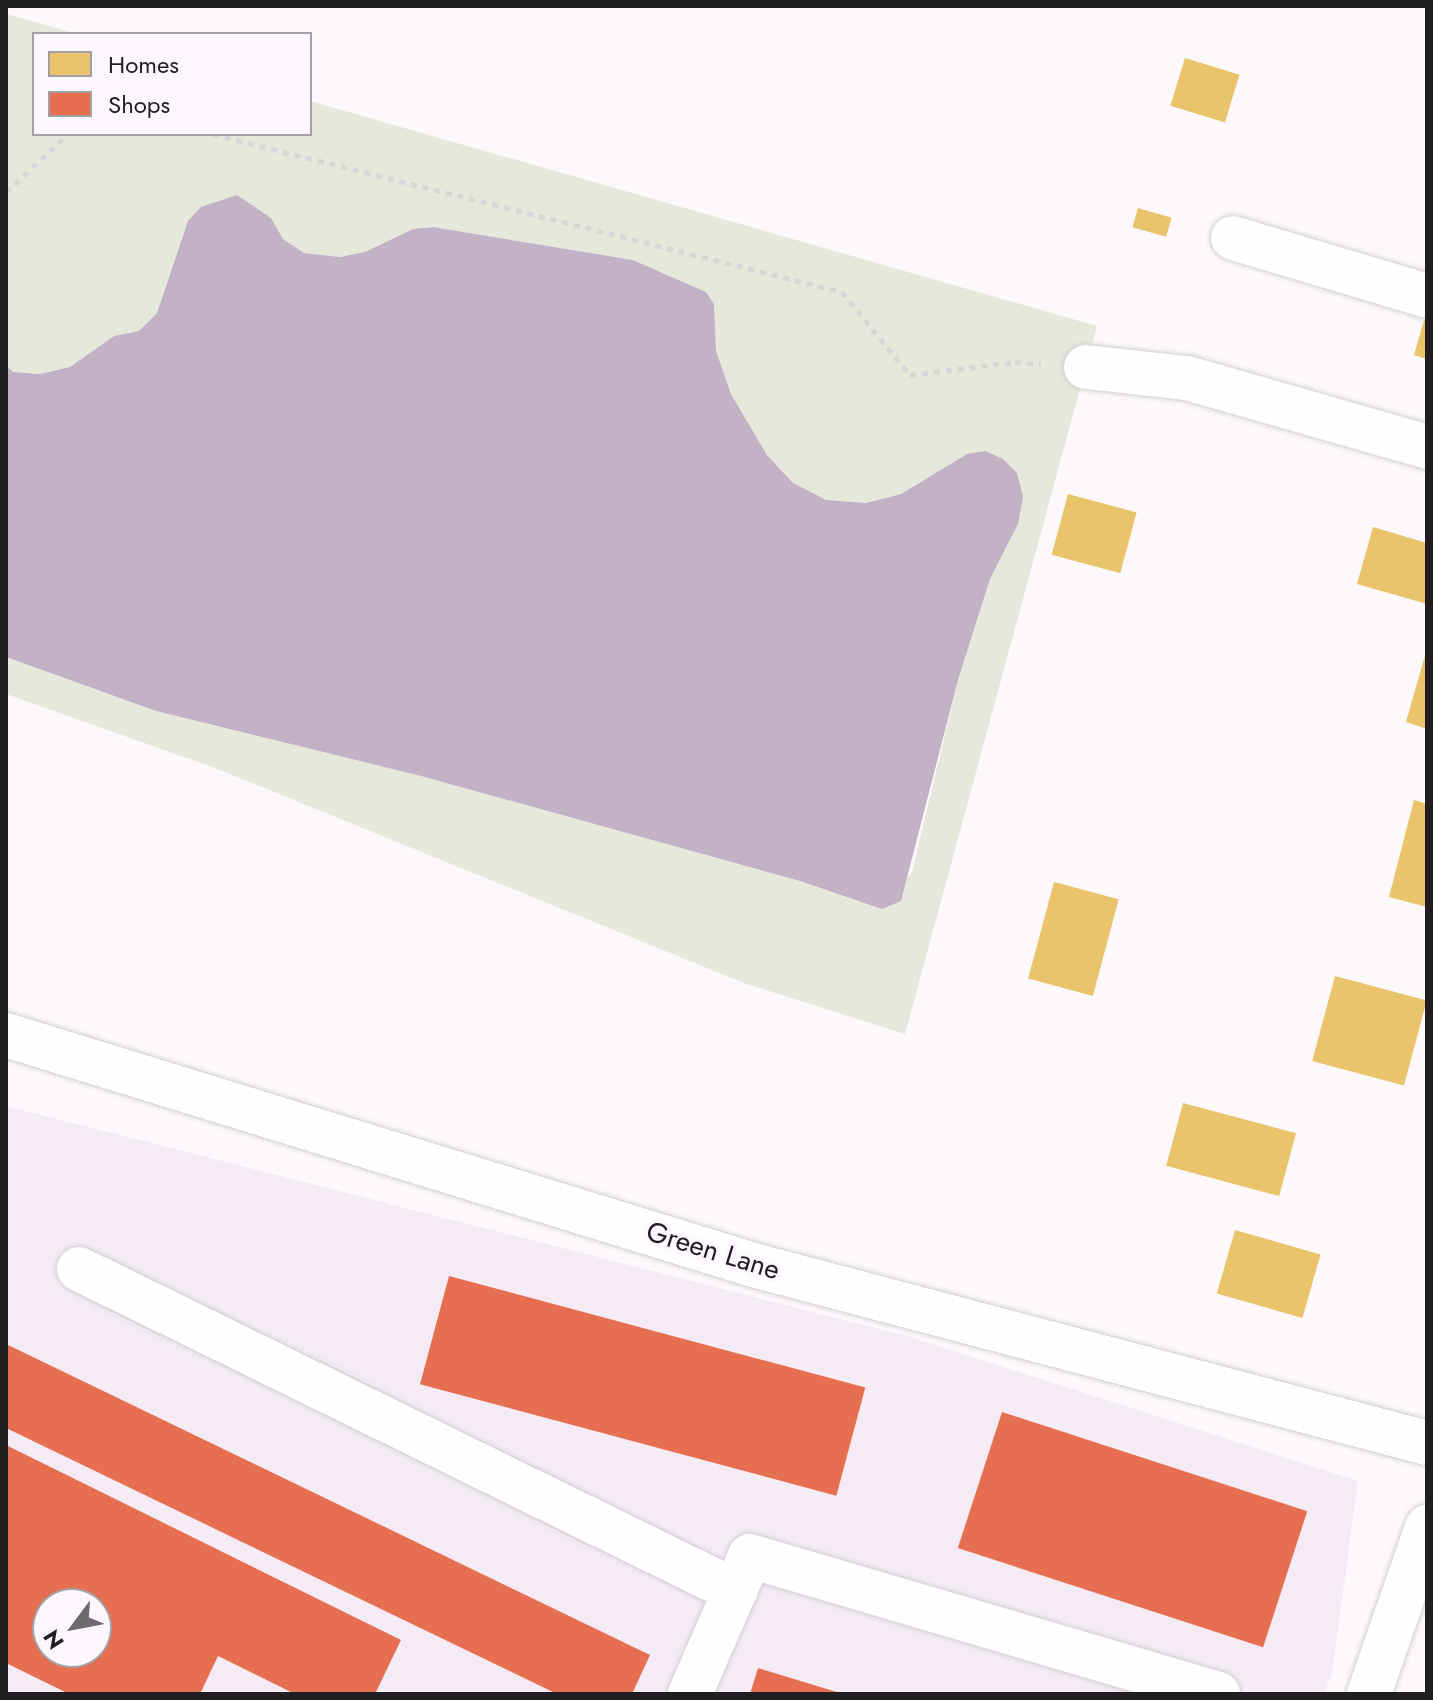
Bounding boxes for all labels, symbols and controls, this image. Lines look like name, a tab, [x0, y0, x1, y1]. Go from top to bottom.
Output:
legend	[32, 32, 312, 136]
text: Homes	[108, 47, 179, 82]
text: Shops	[108, 87, 170, 122]
street label: Green Lane	[642, 1215, 784, 1287]
north arrow	[32, 1588, 112, 1668]
text: N	[35, 1624, 72, 1656]

